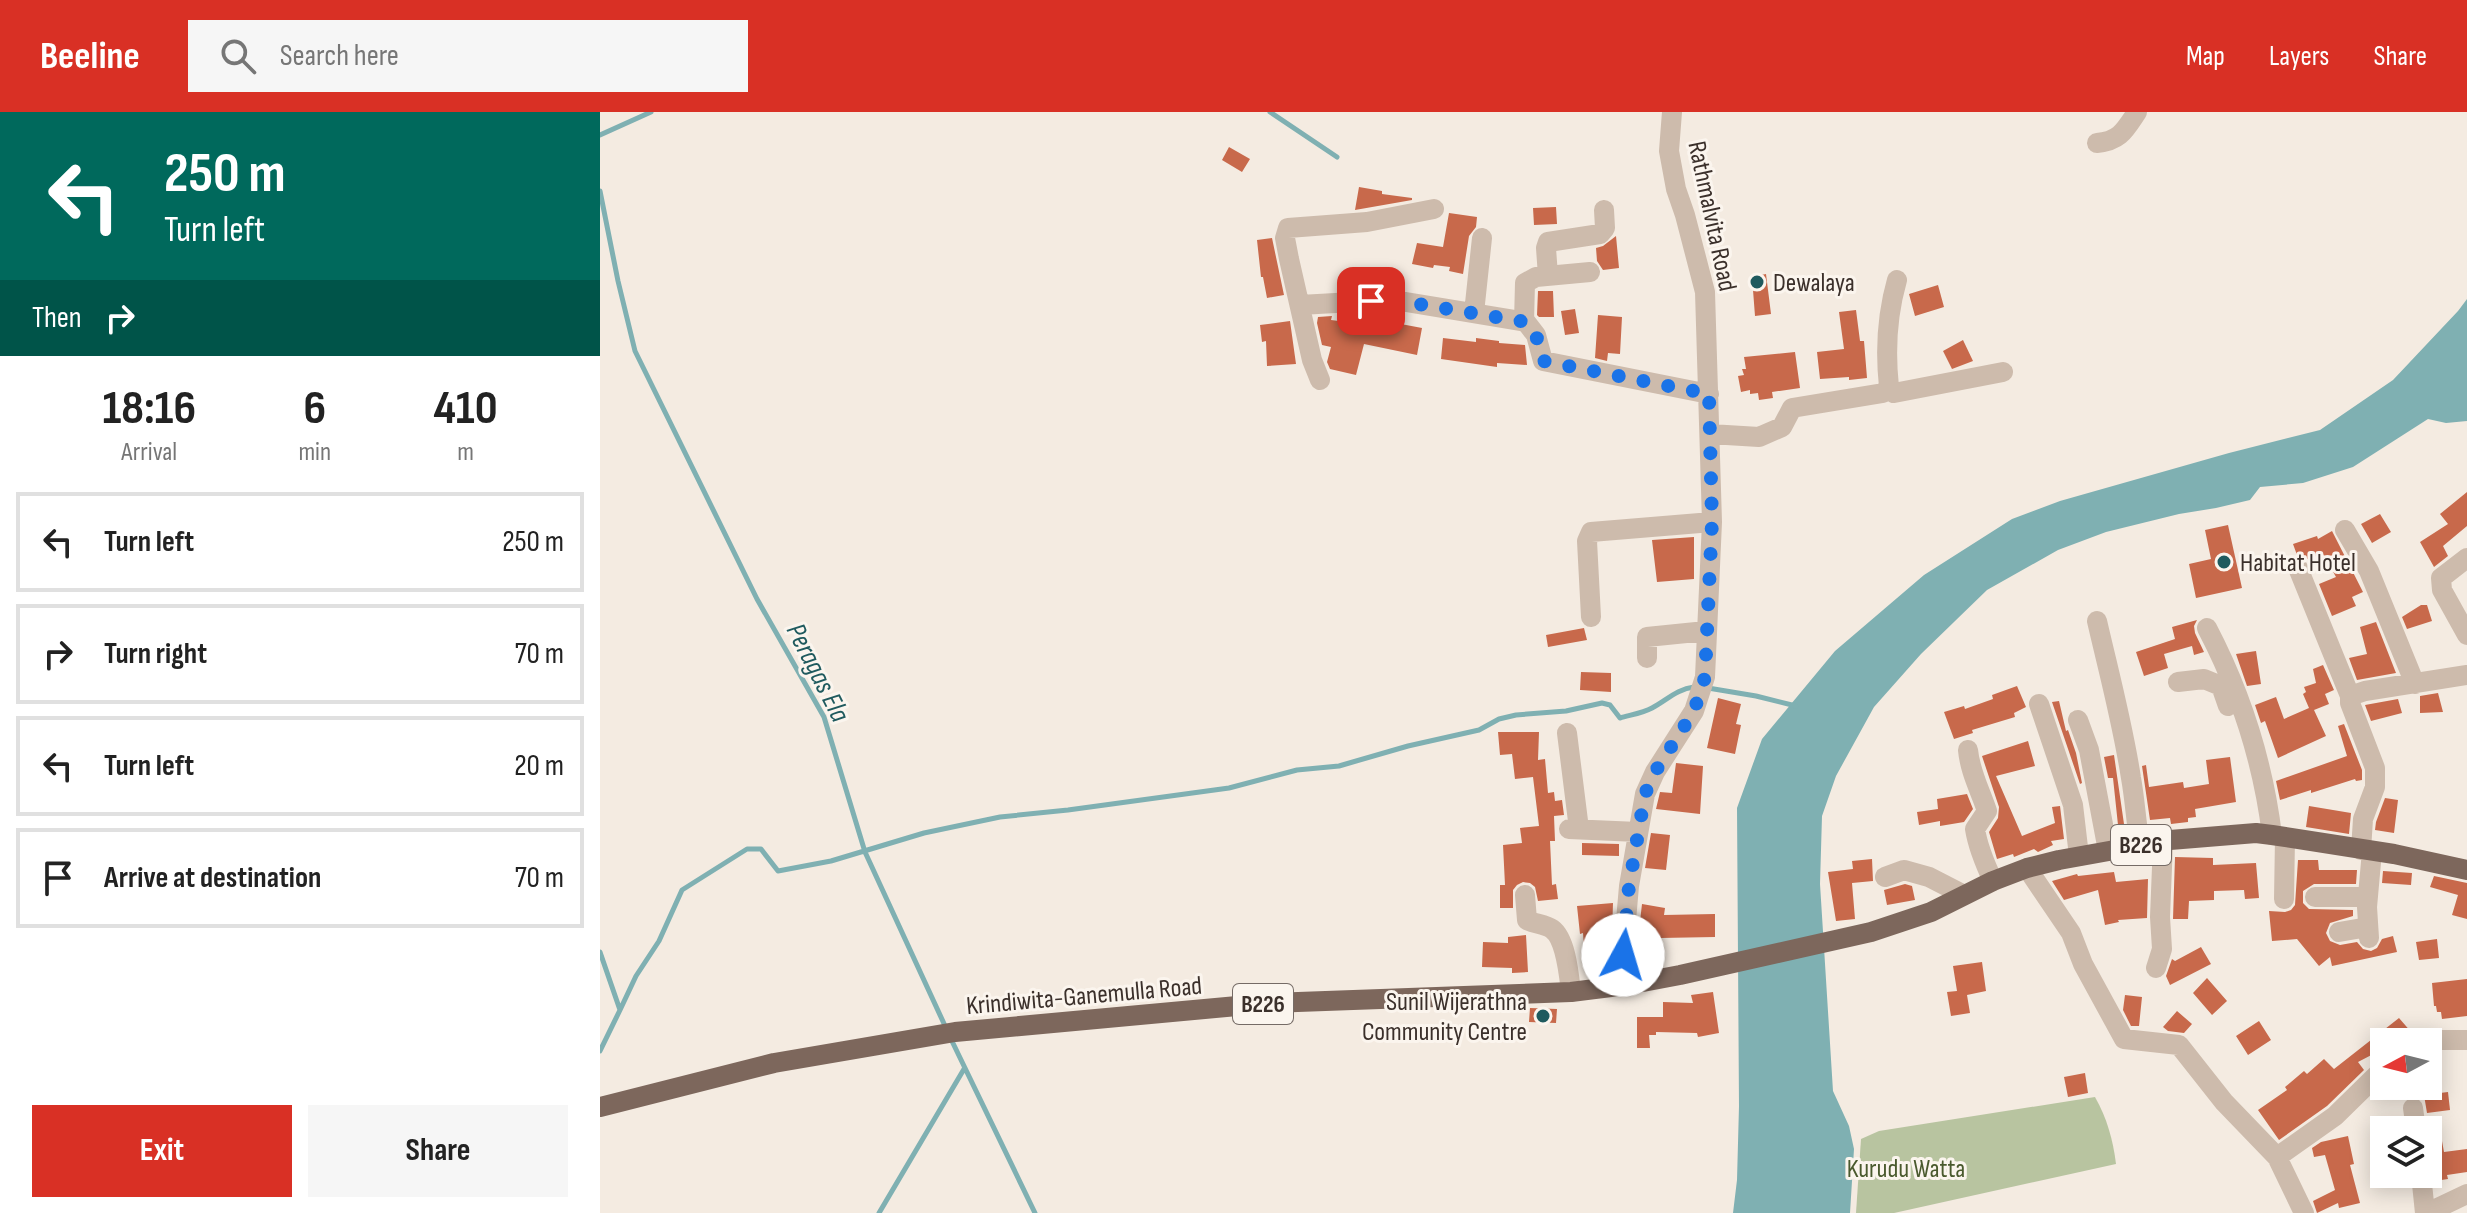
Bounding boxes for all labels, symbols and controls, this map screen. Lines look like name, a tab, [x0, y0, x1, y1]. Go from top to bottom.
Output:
search box	[188, 20, 748, 92]
text: Beeline	[40, 34, 140, 79]
icon: search	[216, 34, 260, 78]
text: Search here	[280, 38, 399, 74]
text: Map	[2186, 40, 2225, 73]
text: Layers	[2269, 40, 2329, 73]
text: Share	[2373, 40, 2427, 73]
street label: Rathmalvita Road	[1681, 139, 1743, 294]
text: 250 m	[164, 141, 286, 208]
icon: left	[32, 144, 136, 248]
text: Turn left	[164, 209, 265, 252]
pin	[1337, 267, 1405, 335]
place label: Dewalaya	[1773, 268, 1855, 299]
marker: Dewalaya	[1748, 273, 1766, 291]
icon: arrive	[1349, 279, 1393, 323]
icon: right	[98, 296, 142, 340]
text: Then	[32, 300, 82, 336]
text: 18:16	[102, 380, 196, 437]
text: 6	[303, 380, 326, 437]
text: 410	[433, 380, 498, 437]
text: Arrival	[121, 437, 177, 468]
text: min	[298, 437, 331, 468]
text: m	[457, 437, 474, 468]
icon: left	[36, 520, 80, 564]
text: Turn left	[104, 524, 194, 560]
text: 250 m	[502, 524, 564, 560]
place label: Habitat Hotel	[2240, 548, 2356, 579]
marker: Habitat Hotel	[2215, 553, 2233, 571]
water label: Peragas Ela	[779, 618, 857, 728]
icon: right	[36, 632, 80, 676]
text: Turn right	[104, 636, 207, 672]
text: 70 m	[515, 636, 564, 672]
icon: left	[36, 744, 80, 788]
text: Turn left	[104, 748, 194, 784]
text: 20 m	[514, 748, 564, 784]
road number: B226	[2111, 825, 2171, 865]
icon: arrive	[36, 856, 80, 900]
text: Arrive at destination	[104, 860, 321, 896]
text: 70 m	[515, 860, 564, 896]
position arrow	[1581, 913, 1665, 997]
street label: Krindiwita-Ganemulla Road	[965, 971, 1203, 1022]
road number: B226	[1233, 984, 1293, 1024]
place label: Sunil Wijerathna Community Centre	[1362, 987, 1527, 1048]
marker: Sunil Wijerathna Community Centre	[1534, 1007, 1552, 1025]
north arrow	[2370, 1028, 2442, 1100]
map controls	[2370, 1028, 2442, 1188]
button: Exit	[32, 1105, 292, 1197]
button: Share	[308, 1105, 568, 1197]
button: layers	[2370, 1116, 2442, 1188]
park label: Kurudu Watta	[1847, 1154, 1965, 1185]

